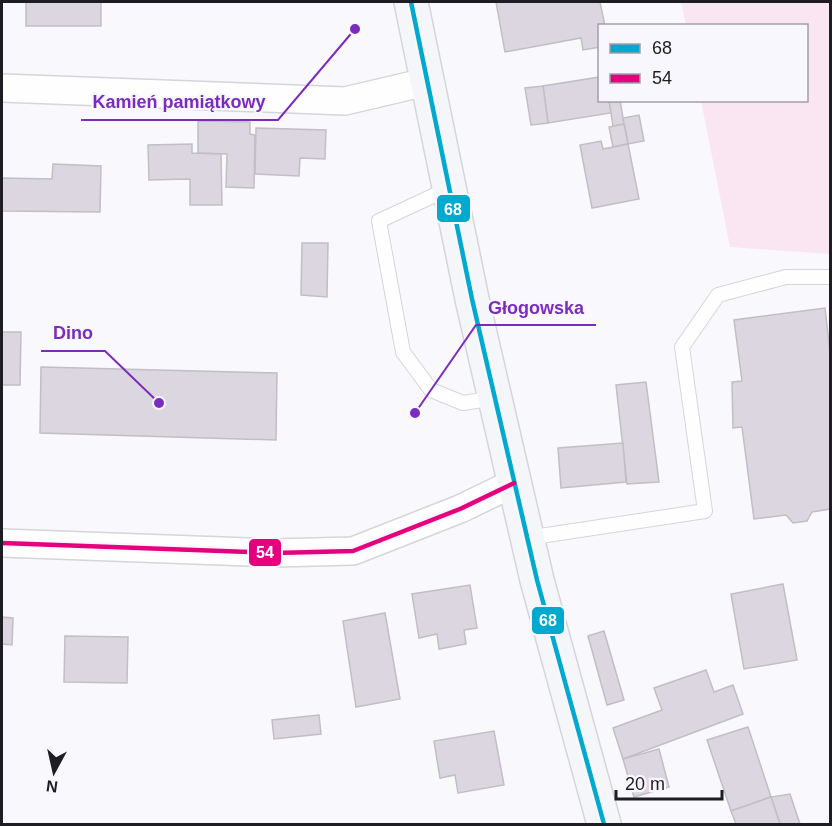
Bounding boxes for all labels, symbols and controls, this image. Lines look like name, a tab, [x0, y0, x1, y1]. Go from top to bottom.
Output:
legend	[598, 24, 808, 102]
text: 68	[652, 38, 672, 58]
text: 54	[652, 68, 672, 88]
callout: Kamień pamiątkowy	[81, 84, 278, 120]
text: Kamień pamiątkowy	[92, 92, 266, 112]
line badge: 68	[436, 194, 471, 223]
text: 68	[444, 201, 462, 218]
callout: Głogowska	[476, 289, 596, 325]
text: Głogowska	[488, 298, 585, 318]
callout: Dino	[41, 315, 105, 351]
text: Dino	[53, 323, 93, 343]
line badge: 54	[248, 538, 282, 567]
text: 54	[256, 544, 274, 561]
line badge: 68	[531, 606, 565, 635]
text: 68	[539, 612, 557, 629]
north arrow	[24, 742, 84, 802]
scale bar	[616, 763, 722, 801]
text: 20 m	[625, 774, 665, 794]
text: N	[45, 777, 59, 796]

